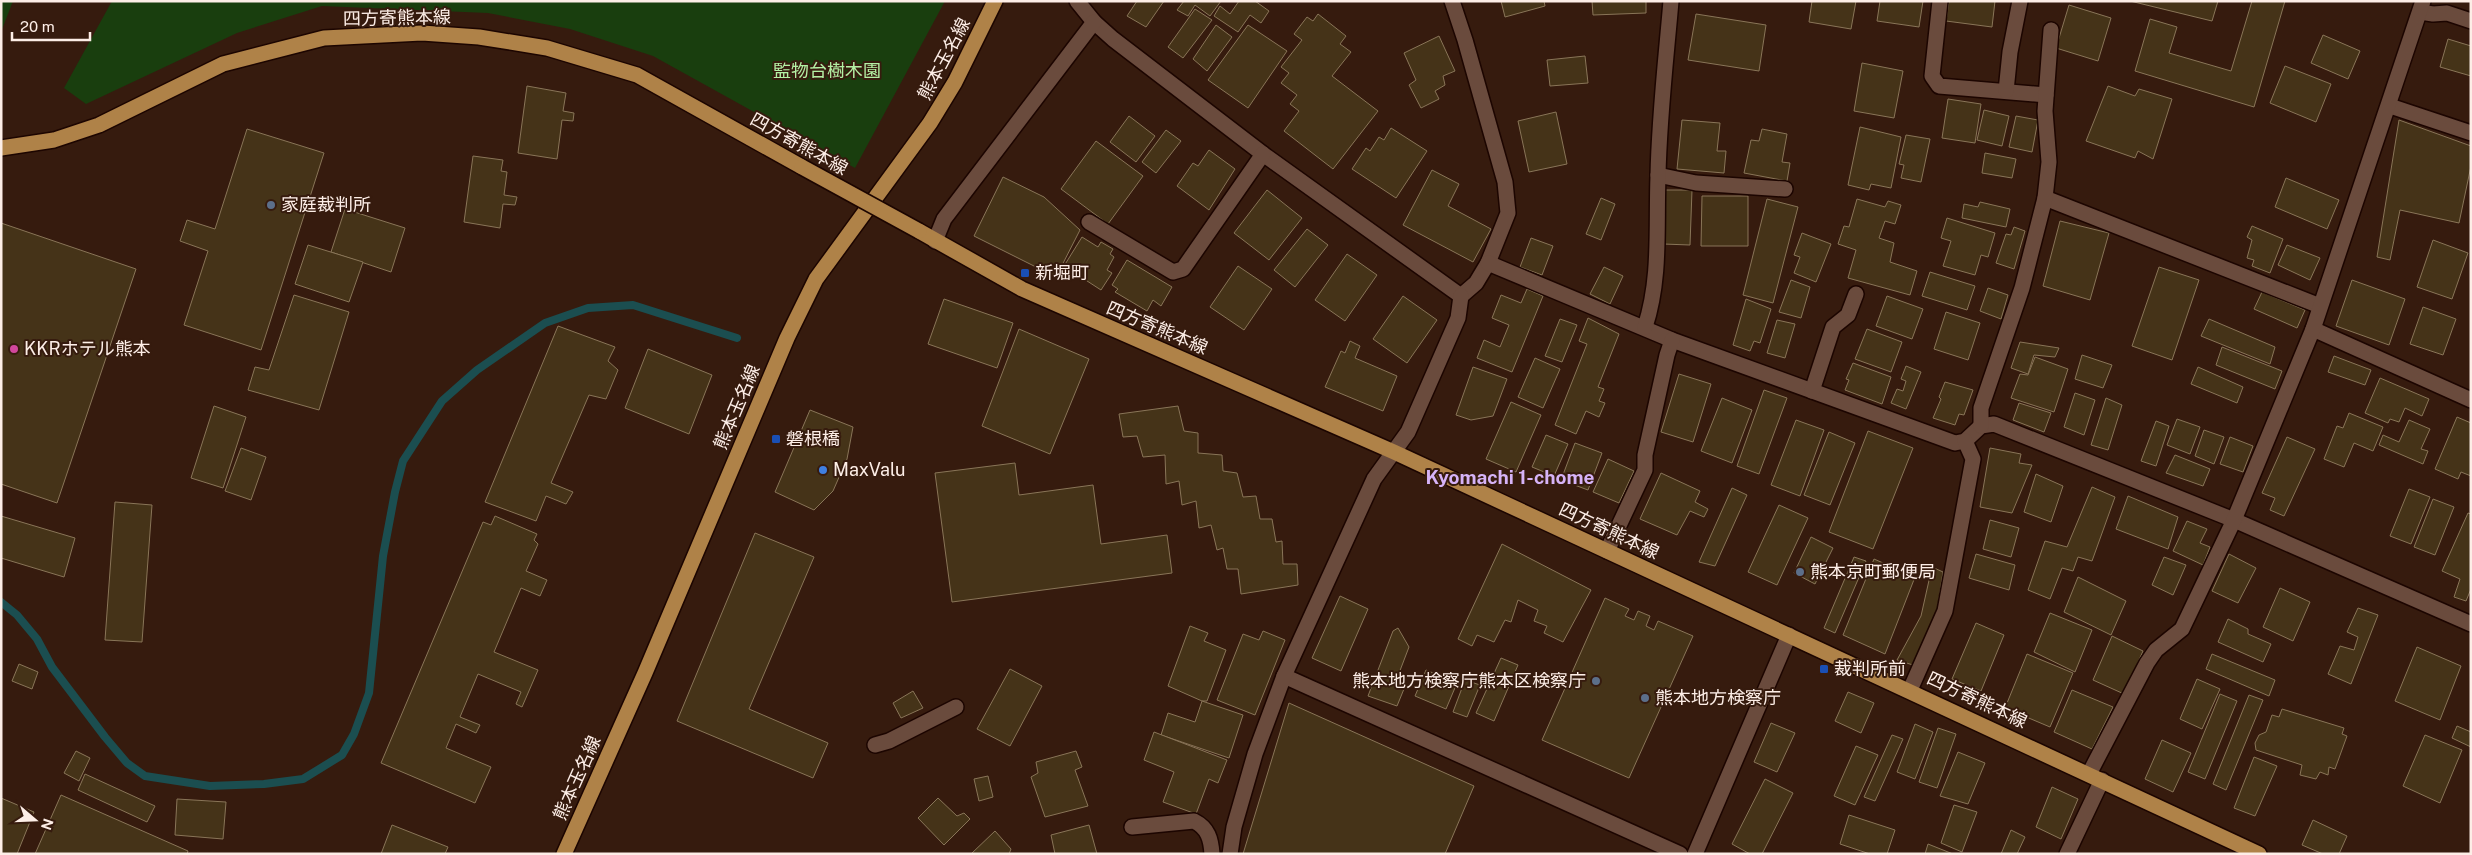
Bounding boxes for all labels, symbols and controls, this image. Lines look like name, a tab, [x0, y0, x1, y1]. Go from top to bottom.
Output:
street label: 四方寄熊本線	[343, 6, 451, 29]
scale bar	[12, 10, 90, 42]
street label: 熊本玉名線	[913, 14, 974, 103]
text: 20 m	[20, 18, 55, 35]
park label: 監物台樹木園	[773, 60, 881, 81]
street label: 四方寄熊本線	[747, 108, 852, 179]
place label: 家庭裁判所	[281, 194, 371, 215]
marker: 家庭裁判所	[265, 199, 277, 211]
place label: 新堀町	[1035, 262, 1089, 283]
marker: 新堀町	[1019, 267, 1031, 279]
street label: 四方寄熊本線	[1103, 297, 1211, 358]
place label: KKRホテル熊本	[24, 338, 151, 359]
marker: KKRホテル熊本	[8, 343, 20, 355]
street label: 熊本玉名線	[709, 361, 764, 452]
place label: 磐根橋	[786, 428, 840, 449]
marker: 磐根橋	[770, 433, 782, 445]
place label: MaxValu	[833, 459, 906, 480]
marker: MaxValu	[817, 464, 829, 476]
district label: Kyomachi 1-chome	[1426, 466, 1595, 488]
street label: 四方寄熊本線	[1556, 498, 1663, 563]
place label: 熊本京町郵便局	[1810, 561, 1936, 582]
marker: 熊本京町郵便局	[1794, 566, 1806, 578]
place label: 裁判所前	[1834, 658, 1906, 679]
marker: 裁判所前	[1818, 663, 1830, 675]
street label: 四方寄熊本線	[1924, 667, 2031, 732]
place label: 熊本地方検察庁熊本区検察庁	[1352, 670, 1586, 691]
marker: 熊本地方検察庁熊本区検察庁	[1590, 675, 1602, 687]
place label: 熊本地方検察庁	[1655, 687, 1781, 708]
marker: 熊本地方検察庁	[1639, 692, 1651, 704]
street label: 熊本玉名線	[549, 732, 604, 823]
north arrow	[10, 795, 60, 845]
text: N	[38, 816, 57, 832]

